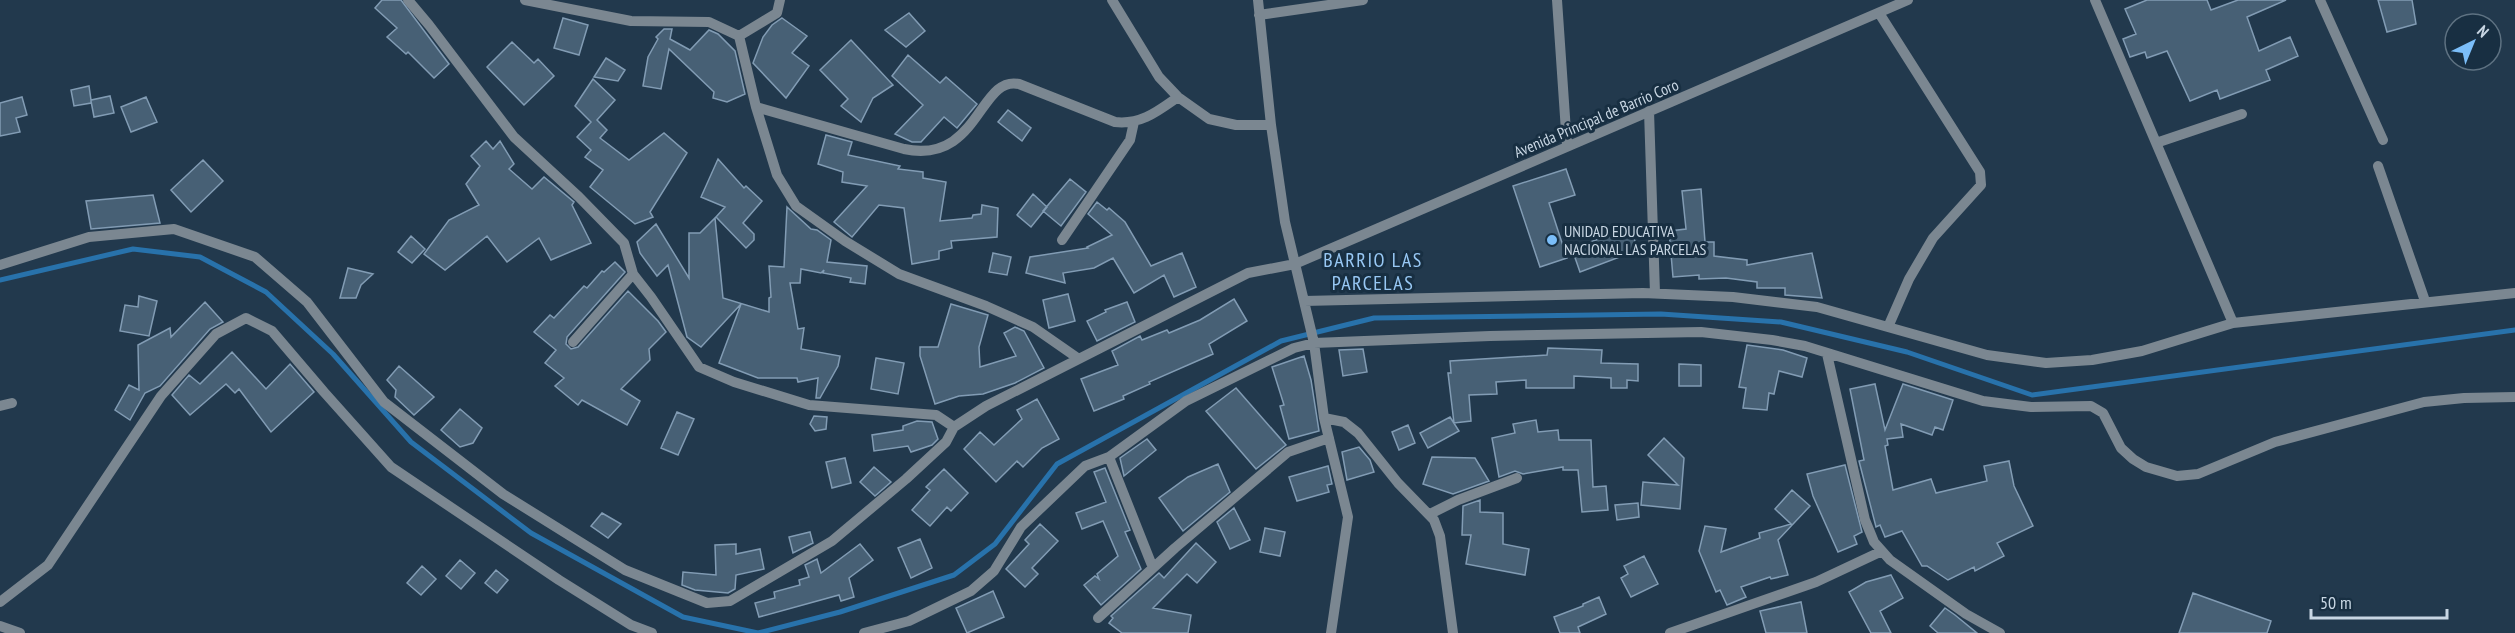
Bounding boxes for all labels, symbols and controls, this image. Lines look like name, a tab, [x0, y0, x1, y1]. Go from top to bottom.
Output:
north arrow	[2443, 12, 2503, 72]
text: N	[2473, 21, 2493, 41]
street label: Avenida Principal de Barrio Coro	[1511, 74, 1681, 162]
place label: UNIDAD EDUCATIVA NACIONAL LAS PARCELAS	[1564, 221, 1707, 259]
marker: UNIDAD EDUCATIVA NACIONAL LAS PARCELAS	[1545, 233, 1559, 247]
district label: BARRIO LAS PARCELAS	[1323, 247, 1423, 296]
scale bar	[2311, 582, 2448, 620]
text: 50 m	[2320, 591, 2352, 614]

